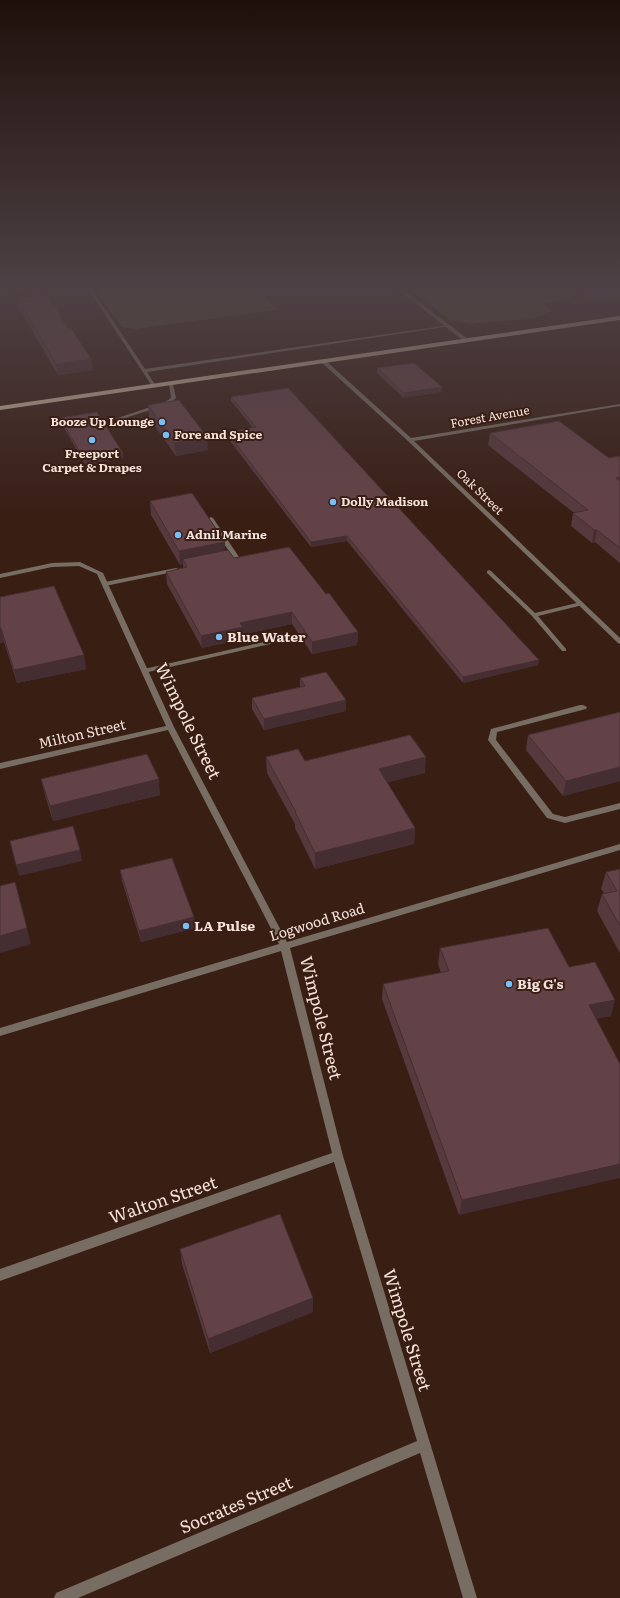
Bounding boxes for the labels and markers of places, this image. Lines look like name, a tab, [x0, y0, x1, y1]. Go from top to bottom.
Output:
place label: Booze Up Lounge	[51, 412, 154, 430]
marker: Booze Up Lounge	[157, 417, 167, 427]
place label: Fore and Spice	[174, 425, 262, 443]
marker: Fore and Spice	[161, 430, 171, 440]
marker: Freeport Carpet & Drapes	[87, 435, 97, 445]
place label: Freeport Carpet & Drapes	[42, 444, 142, 476]
place label: Dolly Madison	[341, 492, 429, 510]
marker: Dolly Madison	[328, 497, 338, 507]
place label: Adnil Marine	[186, 525, 267, 543]
marker: Adnil Marine	[173, 530, 183, 540]
place label: Blue Water	[227, 626, 306, 646]
marker: Blue Water	[214, 632, 224, 642]
place label: LA Pulse	[194, 915, 255, 935]
marker: LA Pulse	[181, 921, 191, 931]
place label: Big G's	[517, 973, 564, 993]
marker: Big G's	[504, 979, 514, 989]

